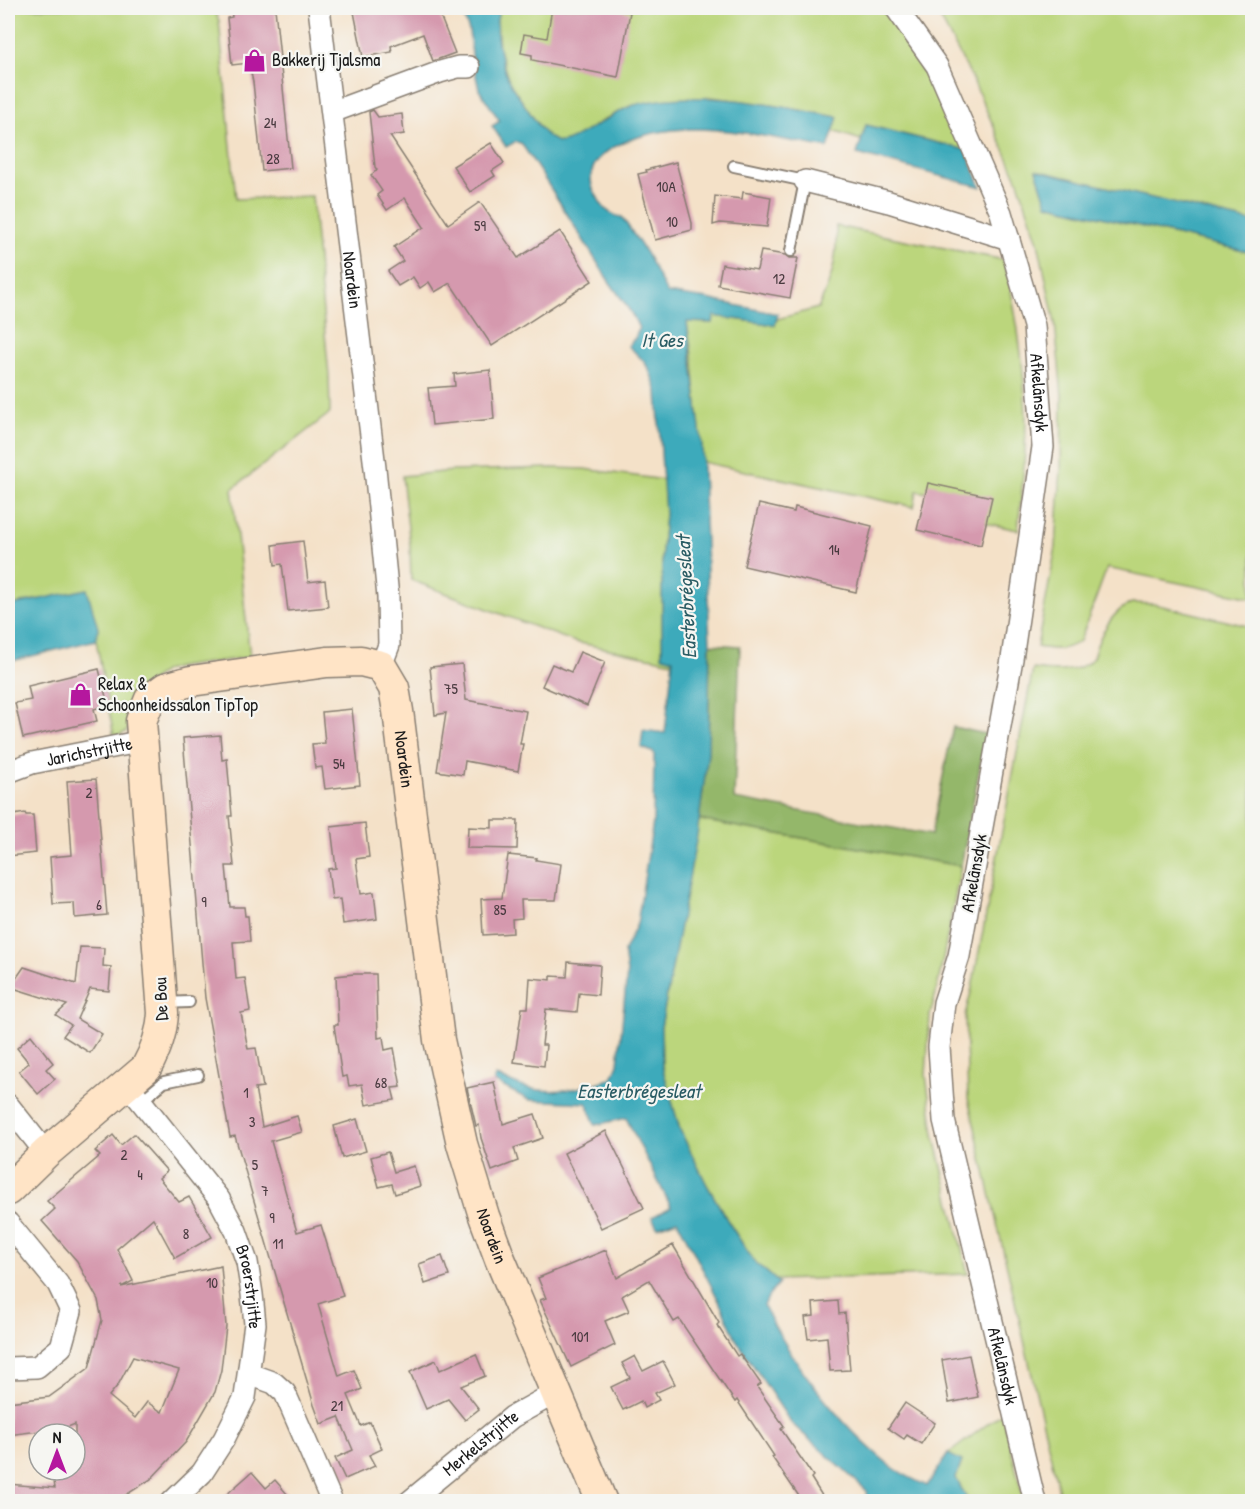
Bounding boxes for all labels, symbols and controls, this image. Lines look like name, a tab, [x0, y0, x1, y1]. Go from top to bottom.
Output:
shop icon: Bakkerij Tjalsma	[241, 47, 267, 73]
place label: Bakkerij Tjalsma	[272, 47, 380, 72]
house number: 24	[264, 112, 277, 133]
house number: 28	[266, 148, 280, 169]
house number: 10A	[656, 176, 676, 197]
house number: 10	[666, 211, 678, 232]
house number: 59	[474, 215, 486, 236]
street label: Noardein	[337, 250, 368, 310]
house number: 12	[773, 268, 785, 289]
water label: It Ges	[641, 326, 685, 353]
street label: Afkelânsdyk	[1024, 352, 1055, 434]
water label: Easterbrégesleat	[669, 532, 703, 659]
house number: 14	[828, 539, 840, 560]
place label: Relax & Schoonheidssalon TipTop	[98, 671, 258, 717]
house number: 75	[444, 678, 459, 699]
shop icon: Relax & Schoonheidssalon TipTop	[67, 681, 93, 707]
street label: Noardein	[389, 729, 420, 789]
street label: Jarichstrjitte	[44, 730, 134, 772]
house number: 54	[333, 753, 345, 774]
house number: 2	[85, 782, 93, 803]
street label: Afkelânsdyk	[954, 831, 993, 914]
house number: 9	[201, 891, 207, 912]
house number: 6	[96, 894, 102, 915]
house number: 85	[494, 899, 507, 920]
street label: De Bou	[147, 977, 174, 1021]
house number: 68	[375, 1072, 387, 1093]
water label: Easterbrégesleat	[577, 1077, 704, 1105]
house number: 1	[243, 1082, 249, 1103]
house number: 3	[249, 1111, 256, 1132]
house number: 2	[120, 1144, 128, 1165]
house number: 5	[252, 1154, 259, 1175]
house number: 4	[137, 1164, 143, 1185]
house number: 7	[261, 1180, 269, 1201]
street label: Noardein	[470, 1205, 514, 1267]
house number: 9	[269, 1207, 275, 1228]
house number: 8	[183, 1223, 189, 1244]
house number: 11	[273, 1233, 283, 1254]
street label: Broerstrjitte	[230, 1241, 268, 1331]
house number: 10	[206, 1272, 218, 1293]
street label: Afkelânsdyk	[982, 1325, 1025, 1408]
house number: 101	[571, 1326, 589, 1347]
house number: 21	[331, 1395, 343, 1416]
street label: Merkelstrjitte	[437, 1403, 523, 1481]
north arrow	[27, 1422, 87, 1482]
text: N	[53, 1426, 62, 1448]

